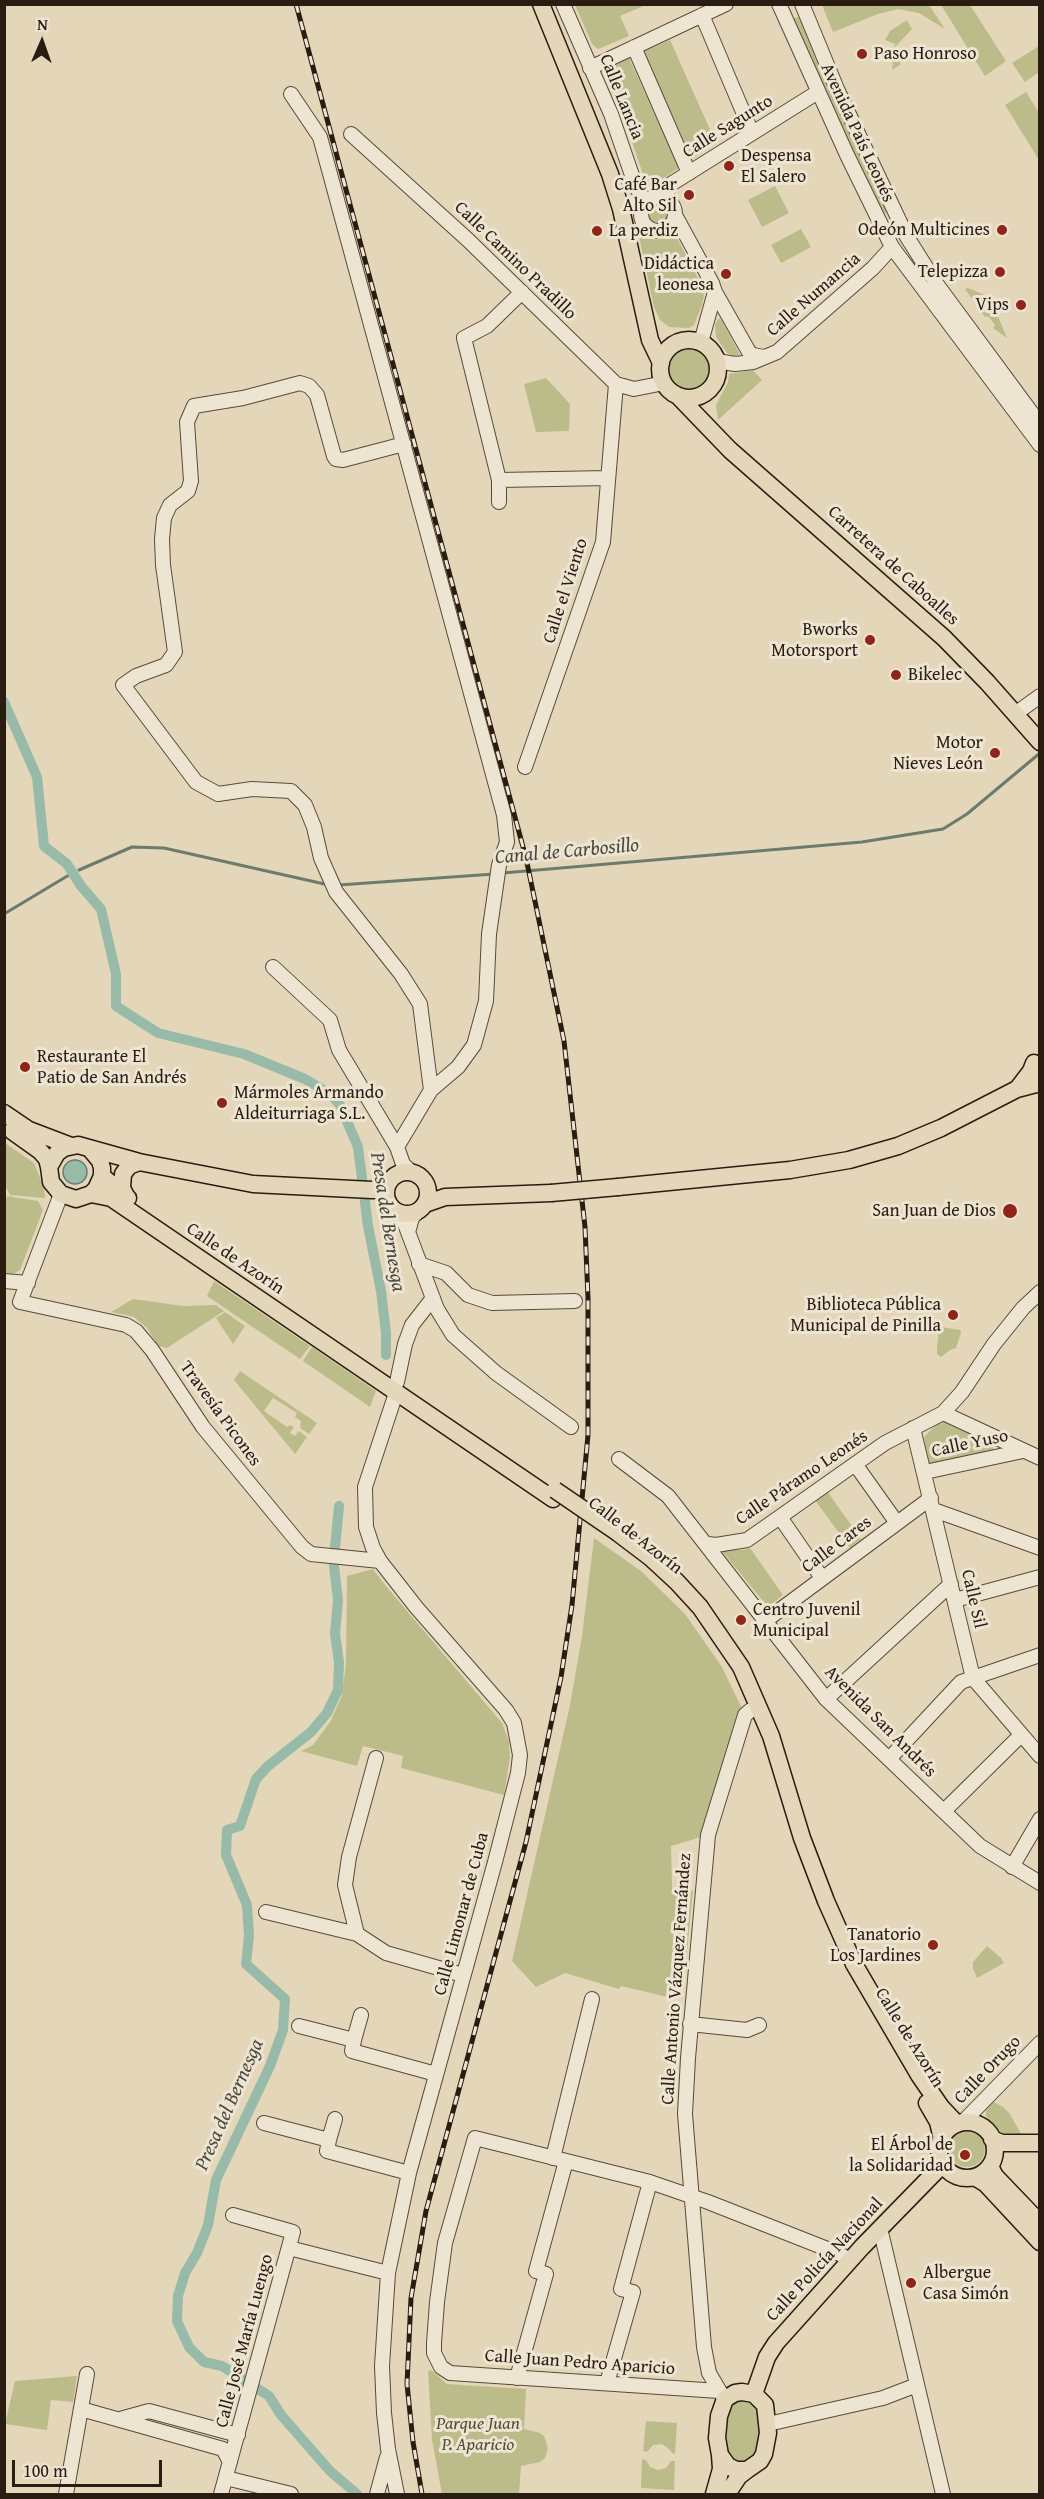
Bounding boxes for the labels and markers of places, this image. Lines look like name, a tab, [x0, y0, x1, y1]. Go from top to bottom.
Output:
place label: Paso Honroso	[874, 43, 976, 65]
marker: Paso Honroso	[855, 47, 869, 61]
place label: Despensa El Salero	[741, 145, 811, 188]
marker: Despensa El Salero	[722, 159, 736, 173]
place label: Café Bar Alto Sil	[614, 174, 677, 216]
marker: Café Bar Alto Sil	[682, 188, 696, 202]
place label: Odeón Multicines	[858, 219, 990, 241]
place label: La perdiz	[609, 220, 678, 242]
marker: Odeón Multicines	[995, 223, 1009, 237]
marker: La perdiz	[590, 224, 604, 238]
place label: Didáctica leonesa	[644, 253, 714, 296]
place label: Telepizza	[918, 261, 988, 283]
marker: Telepizza	[993, 265, 1007, 279]
marker: Didáctica leonesa	[719, 267, 733, 281]
place label: Vips	[975, 294, 1009, 316]
marker: Vips	[1014, 298, 1028, 312]
place label: Bworks Motorsport	[771, 619, 858, 662]
marker: Bworks Motorsport	[863, 633, 877, 647]
place label: Bikelec	[908, 664, 962, 686]
marker: Bikelec	[889, 668, 903, 682]
place label: Motor Nieves León	[893, 732, 983, 774]
marker: Motor Nieves León	[988, 746, 1002, 760]
place label: Restaurante El Patio de San Andrés	[37, 1046, 187, 1088]
marker: Restaurante El Patio de San Andrés	[18, 1060, 32, 1074]
place label: Mármoles Armando Aldeiturriaga S.L.	[234, 1082, 384, 1124]
marker: Mármoles Armando Aldeiturriaga S.L.	[215, 1096, 229, 1110]
place label: San Juan de Dios	[872, 1200, 996, 1222]
marker: San Juan de Dios	[1001, 1202, 1019, 1220]
place label: Biblioteca Pública Municipal de Pinilla	[791, 1294, 941, 1336]
marker: Biblioteca Pública Municipal de Pinilla	[946, 1308, 960, 1322]
place label: Centro Juvenil Municipal	[753, 1599, 861, 1642]
marker: Centro Juvenil Municipal	[734, 1613, 748, 1627]
place label: Tanatorio Los Jardines	[830, 1924, 921, 1966]
marker: Tanatorio Los Jardines	[926, 1938, 940, 1952]
place label: El Árbol de la Solidaridad	[849, 2134, 953, 2176]
marker: El Árbol de la Solidaridad	[958, 2148, 972, 2162]
place label: Albergue Casa Simón	[923, 2262, 1009, 2304]
marker: Albergue Casa Simón	[904, 2276, 918, 2290]

